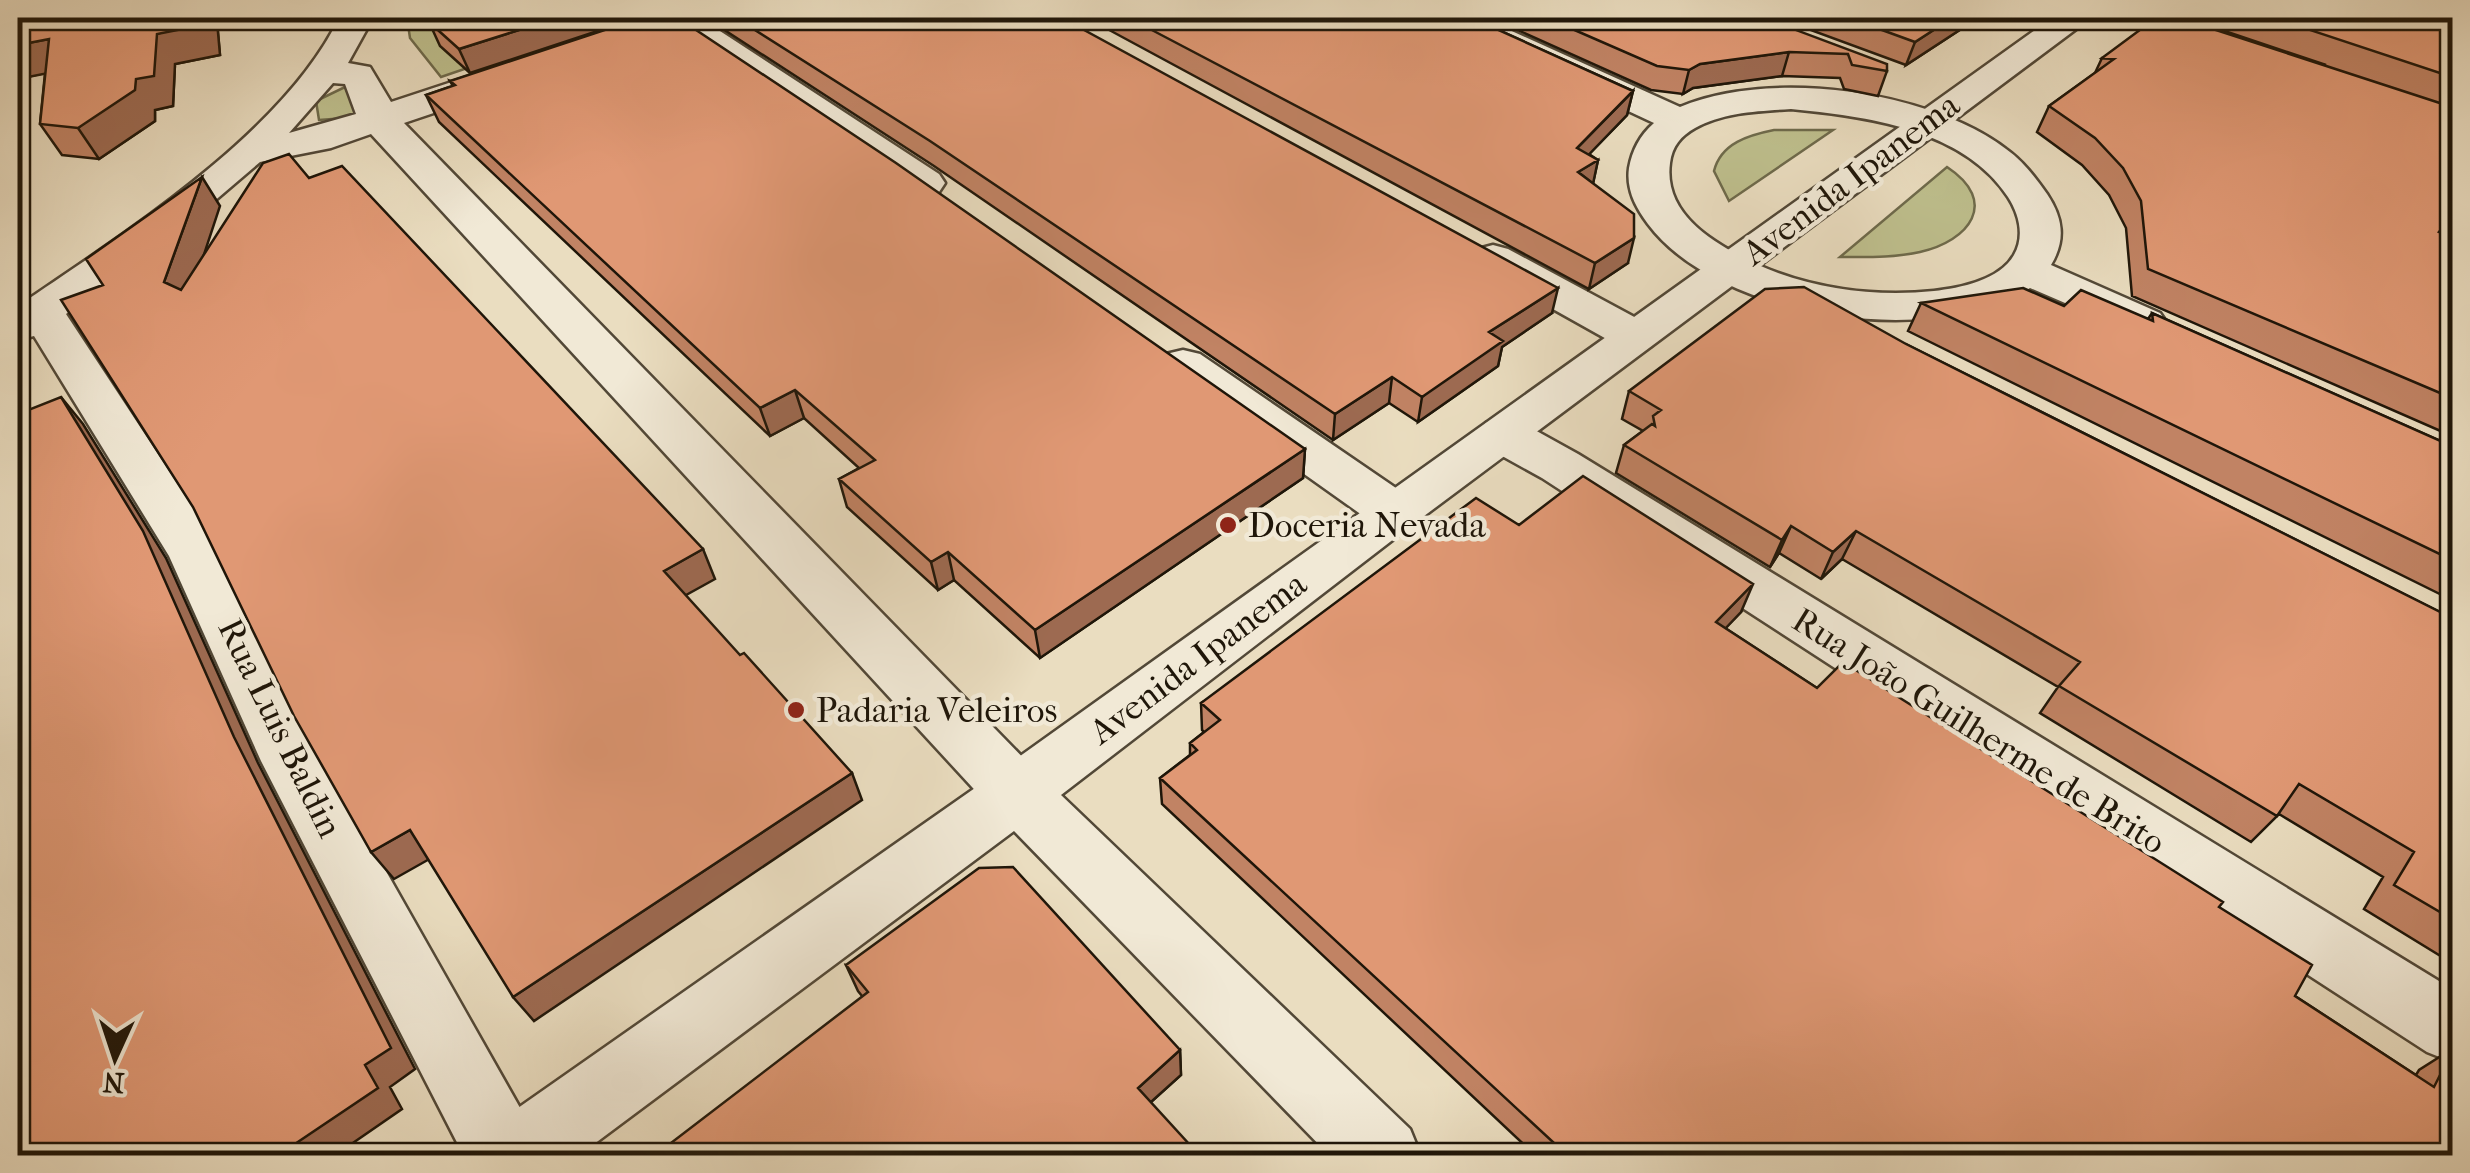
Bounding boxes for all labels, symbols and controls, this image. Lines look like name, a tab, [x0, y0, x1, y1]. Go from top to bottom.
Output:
street label: Avenida Ipanema	[1733, 84, 1968, 275]
place label: Doceria Nevada	[1248, 505, 1486, 546]
marker: Doceria Nevada	[1217, 514, 1239, 536]
street label: Avenida Ipanema	[1080, 563, 1315, 754]
street label: Rua João Guilherme de Brito	[1785, 599, 2173, 863]
street label: Rua Luis Baldin	[209, 612, 351, 844]
place label: Padaria Veleiros	[816, 690, 1057, 731]
marker: Padaria Veleiros	[785, 699, 807, 721]
north arrow	[65, 1008, 165, 1108]
text: N	[101, 1065, 125, 1099]

